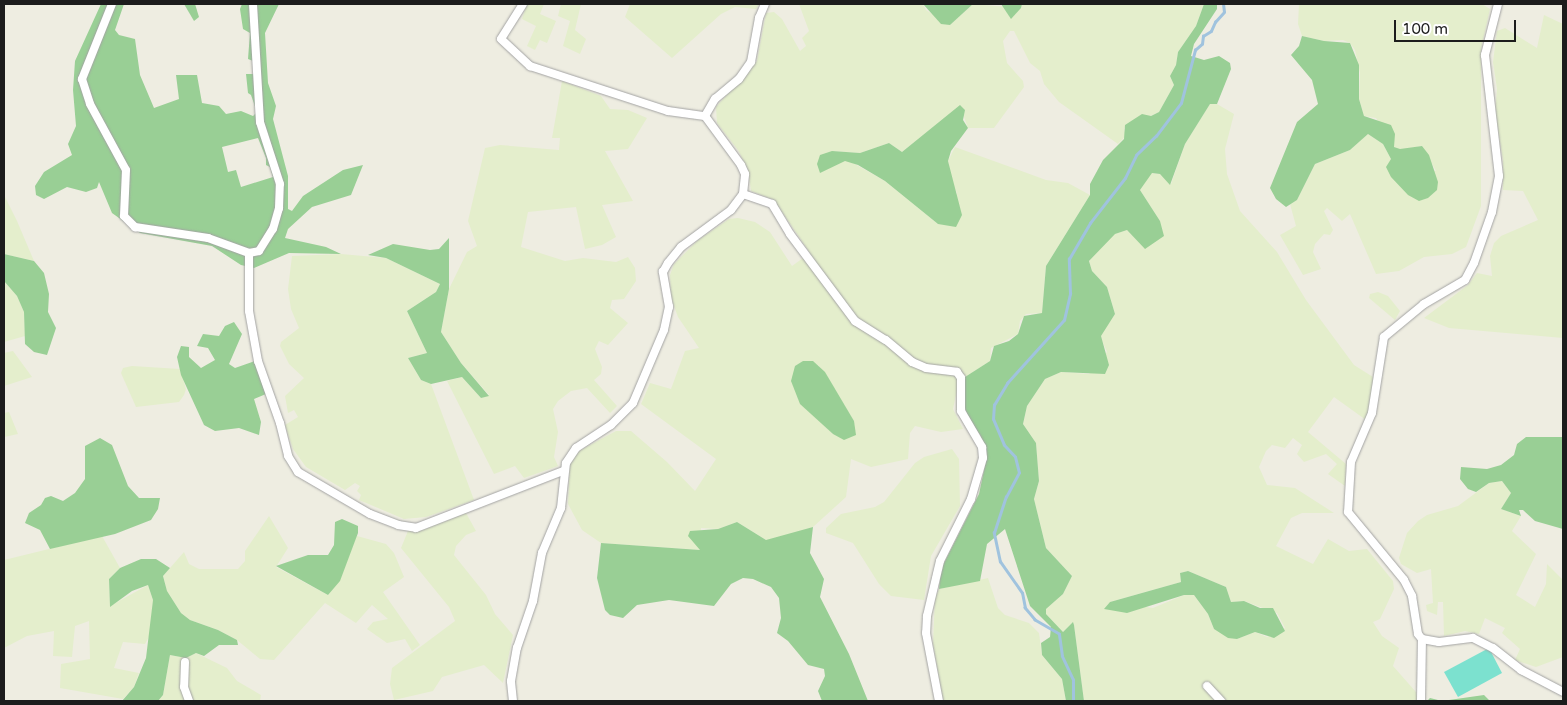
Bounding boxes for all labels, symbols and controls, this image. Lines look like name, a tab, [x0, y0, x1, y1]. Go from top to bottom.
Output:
scale bar	[1397, 10, 1520, 42]
text: 100 m	[1402, 20, 1448, 38]

